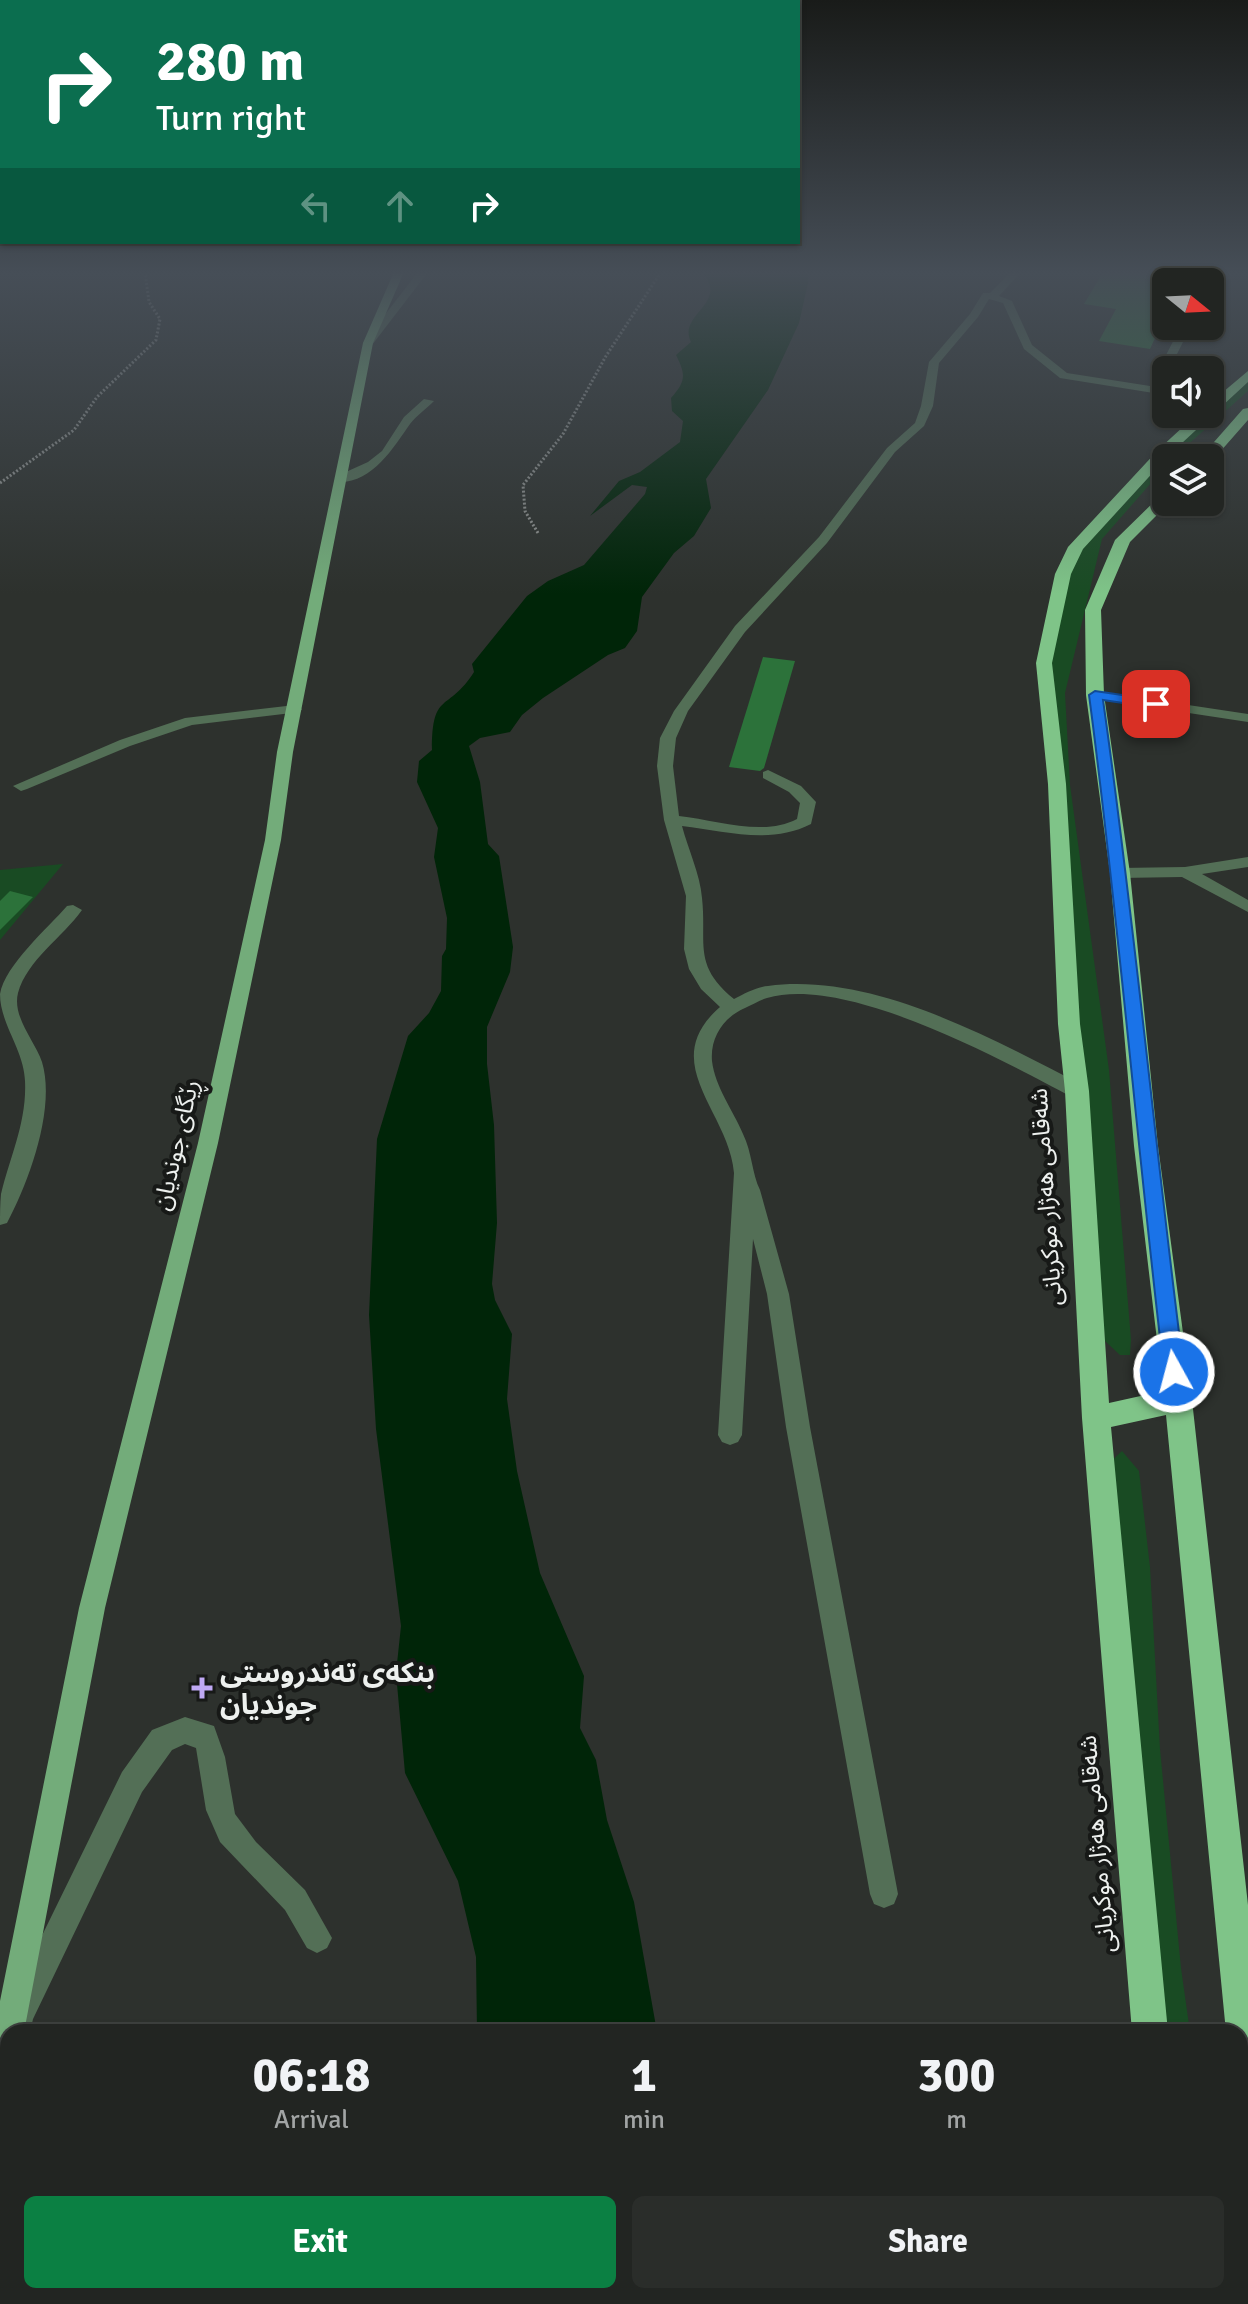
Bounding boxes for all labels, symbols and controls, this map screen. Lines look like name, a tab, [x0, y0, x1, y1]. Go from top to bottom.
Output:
text: 280 m	[156, 27, 304, 96]
icon: right	[24, 32, 128, 136]
text: Turn right	[156, 96, 306, 141]
icon: left	[294, 184, 338, 228]
icon: ahead	[378, 184, 422, 228]
icon: right	[462, 184, 506, 228]
north arrow	[1152, 268, 1224, 340]
map controls	[1152, 268, 1224, 516]
button: sound	[1152, 356, 1224, 428]
button: layers	[1152, 444, 1224, 516]
pin	[1122, 670, 1190, 738]
icon: arrive	[1134, 682, 1178, 726]
street label: ڕێگای جوندیان	[146, 1077, 211, 1214]
street label: شەقامی ھەژار موکریانی	[1023, 1087, 1069, 1307]
position arrow	[1132, 1330, 1216, 1414]
place label: بنکەی تەندروستی جوندیان	[220, 1656, 435, 1722]
marker: بنکەی تەندروستی جوندیان	[191, 1677, 213, 1699]
street label: شەقامی ھەژار موکریانی	[1073, 1734, 1121, 1954]
text: 06:18	[253, 2046, 370, 2105]
text: 1	[631, 2046, 657, 2105]
text: 300	[918, 2046, 995, 2105]
text: Arrival	[274, 2104, 349, 2136]
text: min	[623, 2104, 665, 2136]
text: m	[946, 2104, 967, 2136]
button: Exit	[24, 2196, 616, 2288]
button: Share	[632, 2196, 1224, 2288]

